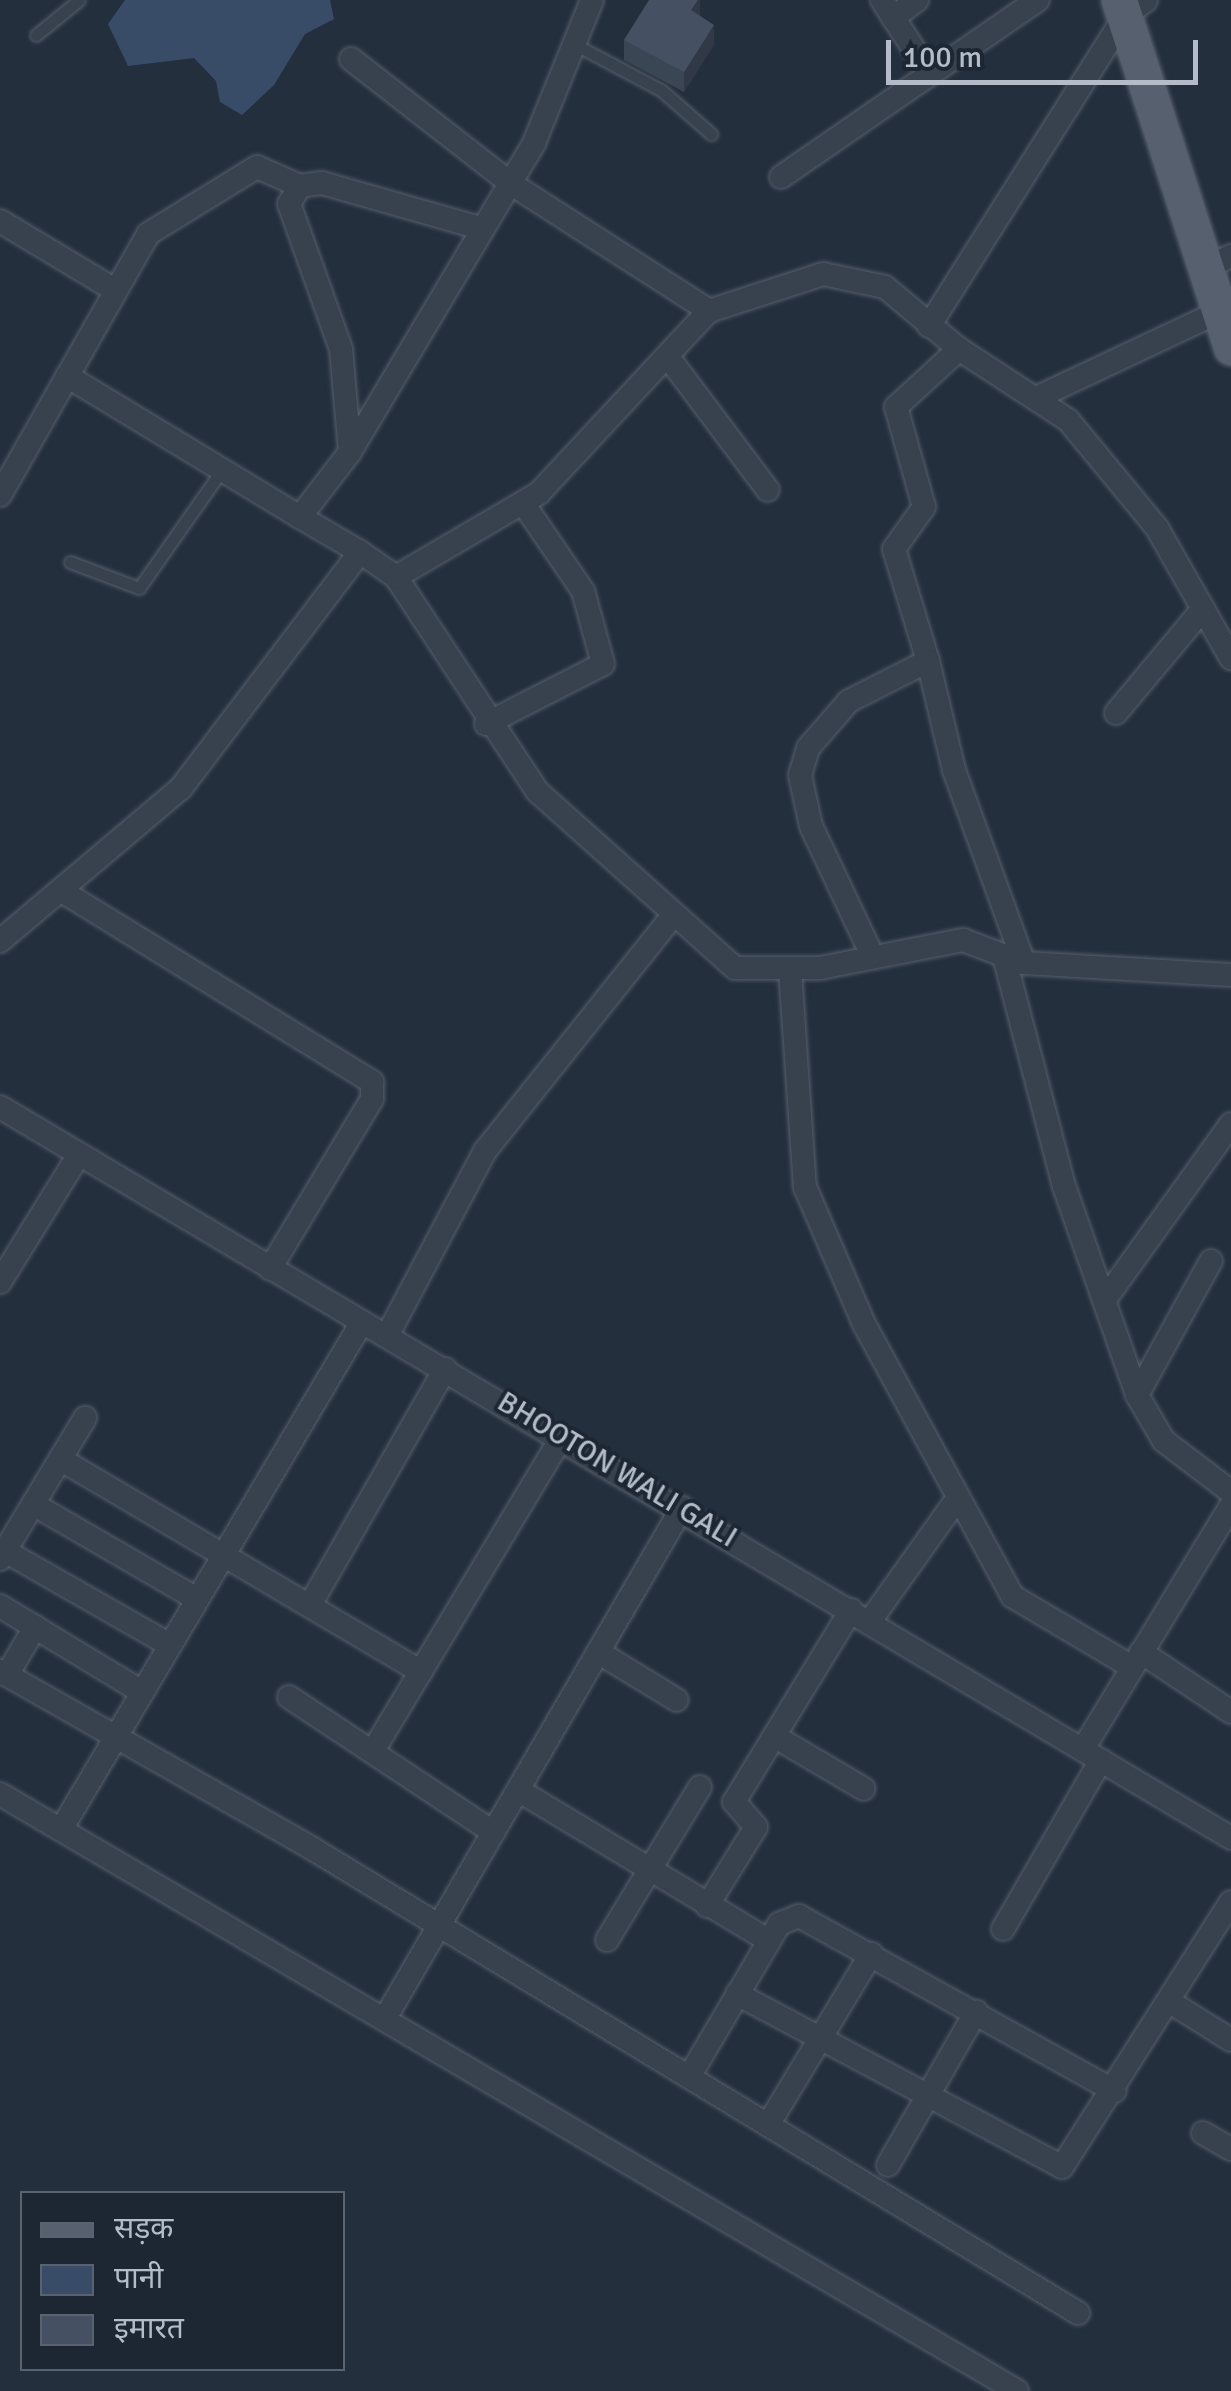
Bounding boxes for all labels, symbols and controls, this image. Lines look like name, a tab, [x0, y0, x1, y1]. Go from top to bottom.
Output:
scale bar	[891, 20, 1204, 82]
text: 100 m	[903, 39, 982, 76]
street label: BHOOTON WALI GALI	[491, 1384, 743, 1556]
legend	[20, 2191, 345, 2371]
text: सड़क	[114, 2210, 173, 2247]
text: पानी	[114, 2260, 163, 2297]
text: इमारत	[114, 2310, 184, 2347]

